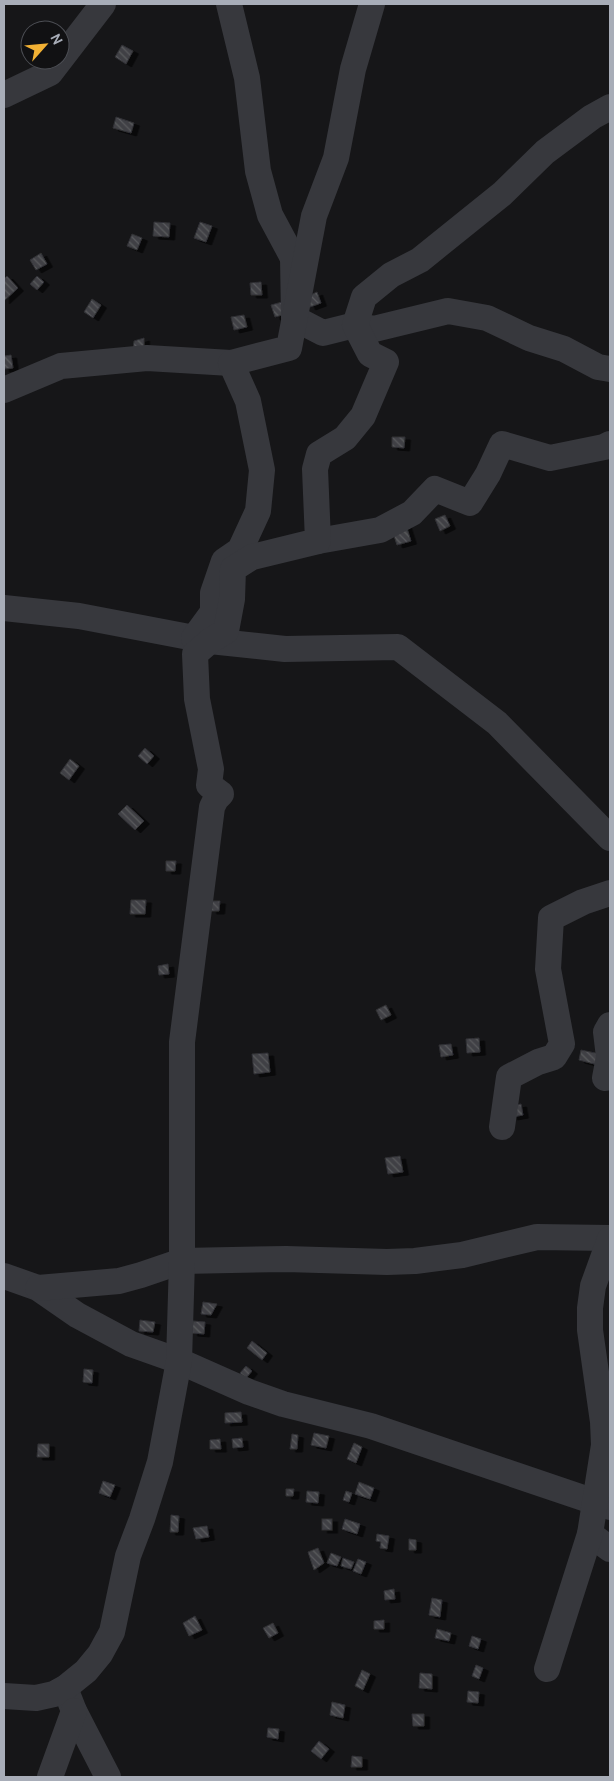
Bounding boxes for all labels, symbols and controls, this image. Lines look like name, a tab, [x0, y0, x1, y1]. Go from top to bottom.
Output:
north arrow	[20, 20, 70, 70]
text: N	[46, 31, 67, 48]

